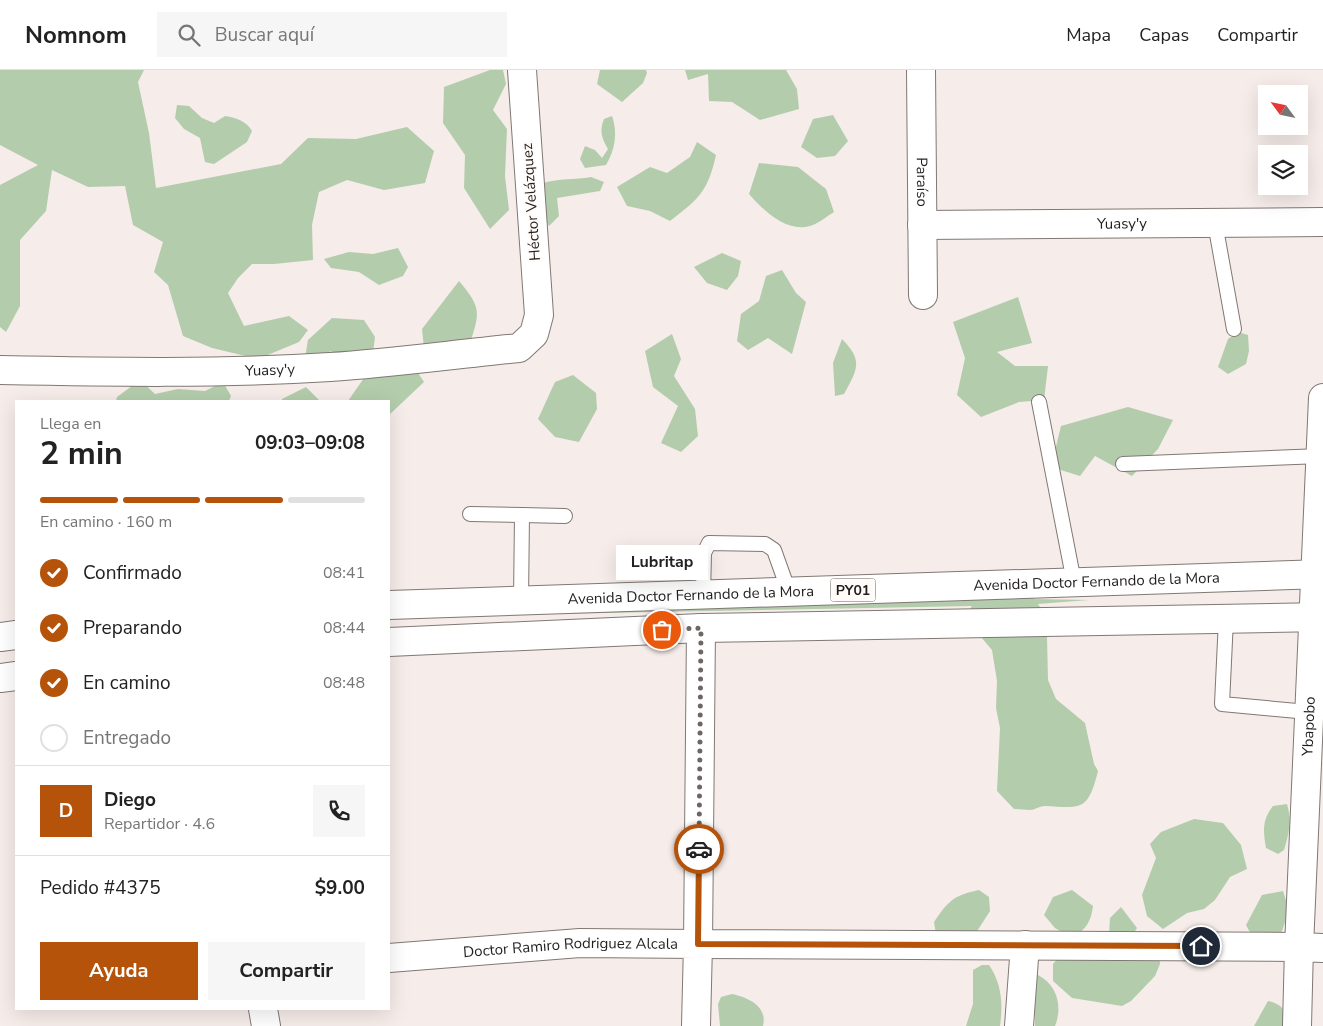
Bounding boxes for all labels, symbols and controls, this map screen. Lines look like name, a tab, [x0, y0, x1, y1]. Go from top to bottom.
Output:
search box	[157, 12, 507, 57]
text: Nomnom	[25, 19, 127, 51]
icon: search	[175, 21, 203, 49]
text: Buscar aquí	[215, 22, 314, 48]
text: Mapa	[1066, 23, 1111, 47]
text: Capas	[1139, 23, 1189, 47]
text: Compartir	[1217, 23, 1298, 47]
north arrow	[1258, 85, 1308, 135]
map controls	[1258, 85, 1308, 195]
street label: Héctor Velázquez	[517, 143, 545, 261]
button: layers	[1258, 145, 1308, 195]
street label: Paraíso	[912, 157, 932, 207]
street label: Yuasy'y	[1096, 213, 1147, 234]
street label: Yuasy'y	[244, 359, 296, 381]
text: Llega en	[40, 413, 101, 435]
text: 09:03–09:08	[255, 430, 365, 456]
text: 2 min	[40, 432, 123, 475]
text: En camino · 160 m	[40, 511, 172, 533]
callout: Lubritap	[616, 545, 708, 580]
text: Lubritap	[631, 551, 693, 573]
icon: check	[40, 559, 68, 587]
text: Confirmado	[83, 560, 182, 586]
text: 08:41	[323, 562, 365, 584]
street label: Avenida Doctor Fernando de la Mora	[973, 567, 1220, 596]
road number: PY01	[830, 578, 876, 602]
street label: Avenida Doctor Fernando de la Mora	[567, 581, 814, 609]
pin	[641, 609, 683, 651]
icon: check	[40, 614, 68, 642]
text: Preparando	[83, 615, 182, 641]
icon: bag	[648, 616, 676, 644]
text: 08:44	[323, 617, 365, 639]
icon: check	[40, 669, 68, 697]
text: En camino	[83, 670, 171, 696]
text: 08:48	[323, 672, 365, 694]
street label: Ybapobo	[1297, 696, 1320, 758]
text: Entregado	[83, 725, 171, 751]
button: phone	[313, 785, 365, 837]
text: Diego	[104, 787, 156, 813]
text: D	[59, 798, 73, 824]
text: Repartidor · 4.6	[104, 813, 215, 835]
courier	[674, 824, 724, 874]
icon: car	[685, 835, 713, 863]
text: Pedido #4375	[40, 875, 161, 901]
text: $9.00	[315, 875, 365, 901]
pin	[1180, 925, 1222, 967]
icon: home	[1187, 932, 1215, 960]
street label: Doctor Ramiro Rodriguez Alcala	[462, 933, 678, 962]
button: Ayuda	[40, 942, 198, 1000]
button: Compartir	[208, 942, 365, 1000]

